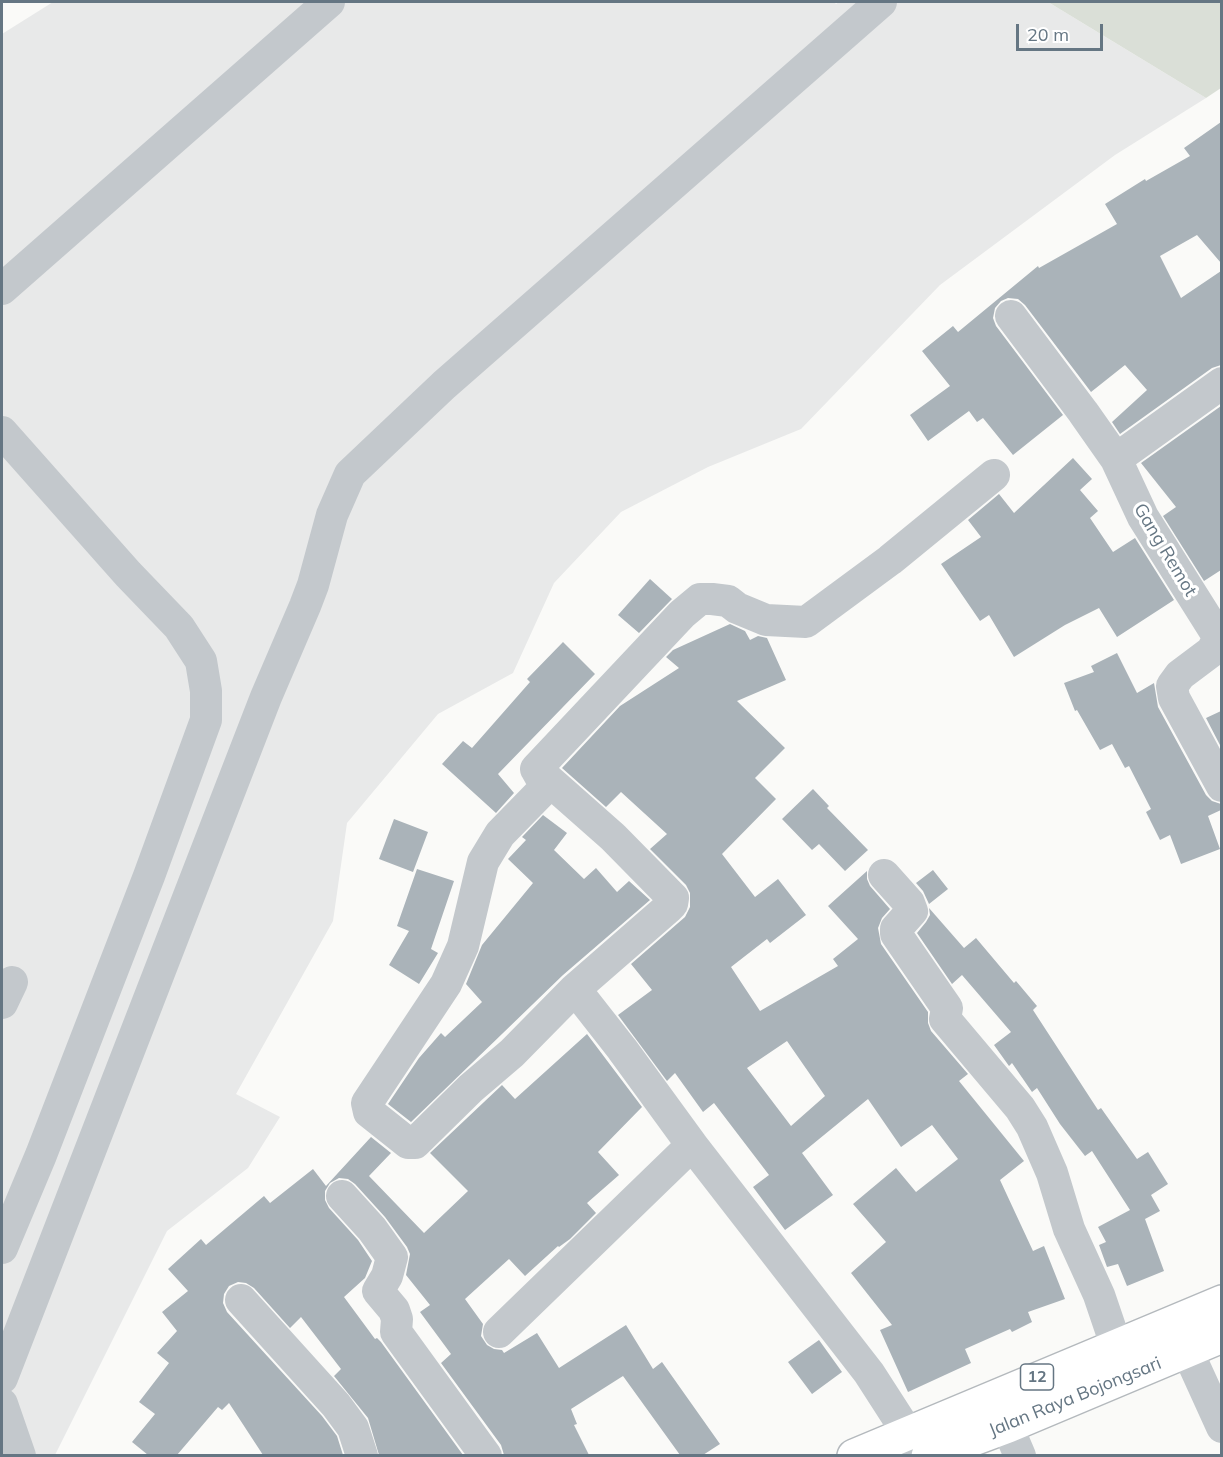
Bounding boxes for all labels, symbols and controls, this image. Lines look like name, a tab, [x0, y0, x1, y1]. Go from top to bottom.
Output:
scale bar	[1019, 12, 1106, 50]
text: 20 m	[1027, 23, 1069, 46]
street label: Gang Remot	[1129, 500, 1201, 600]
street label: Jalan Raya Bojongsari	[986, 1353, 1164, 1441]
road number: 12	[1020, 1364, 1054, 1390]

